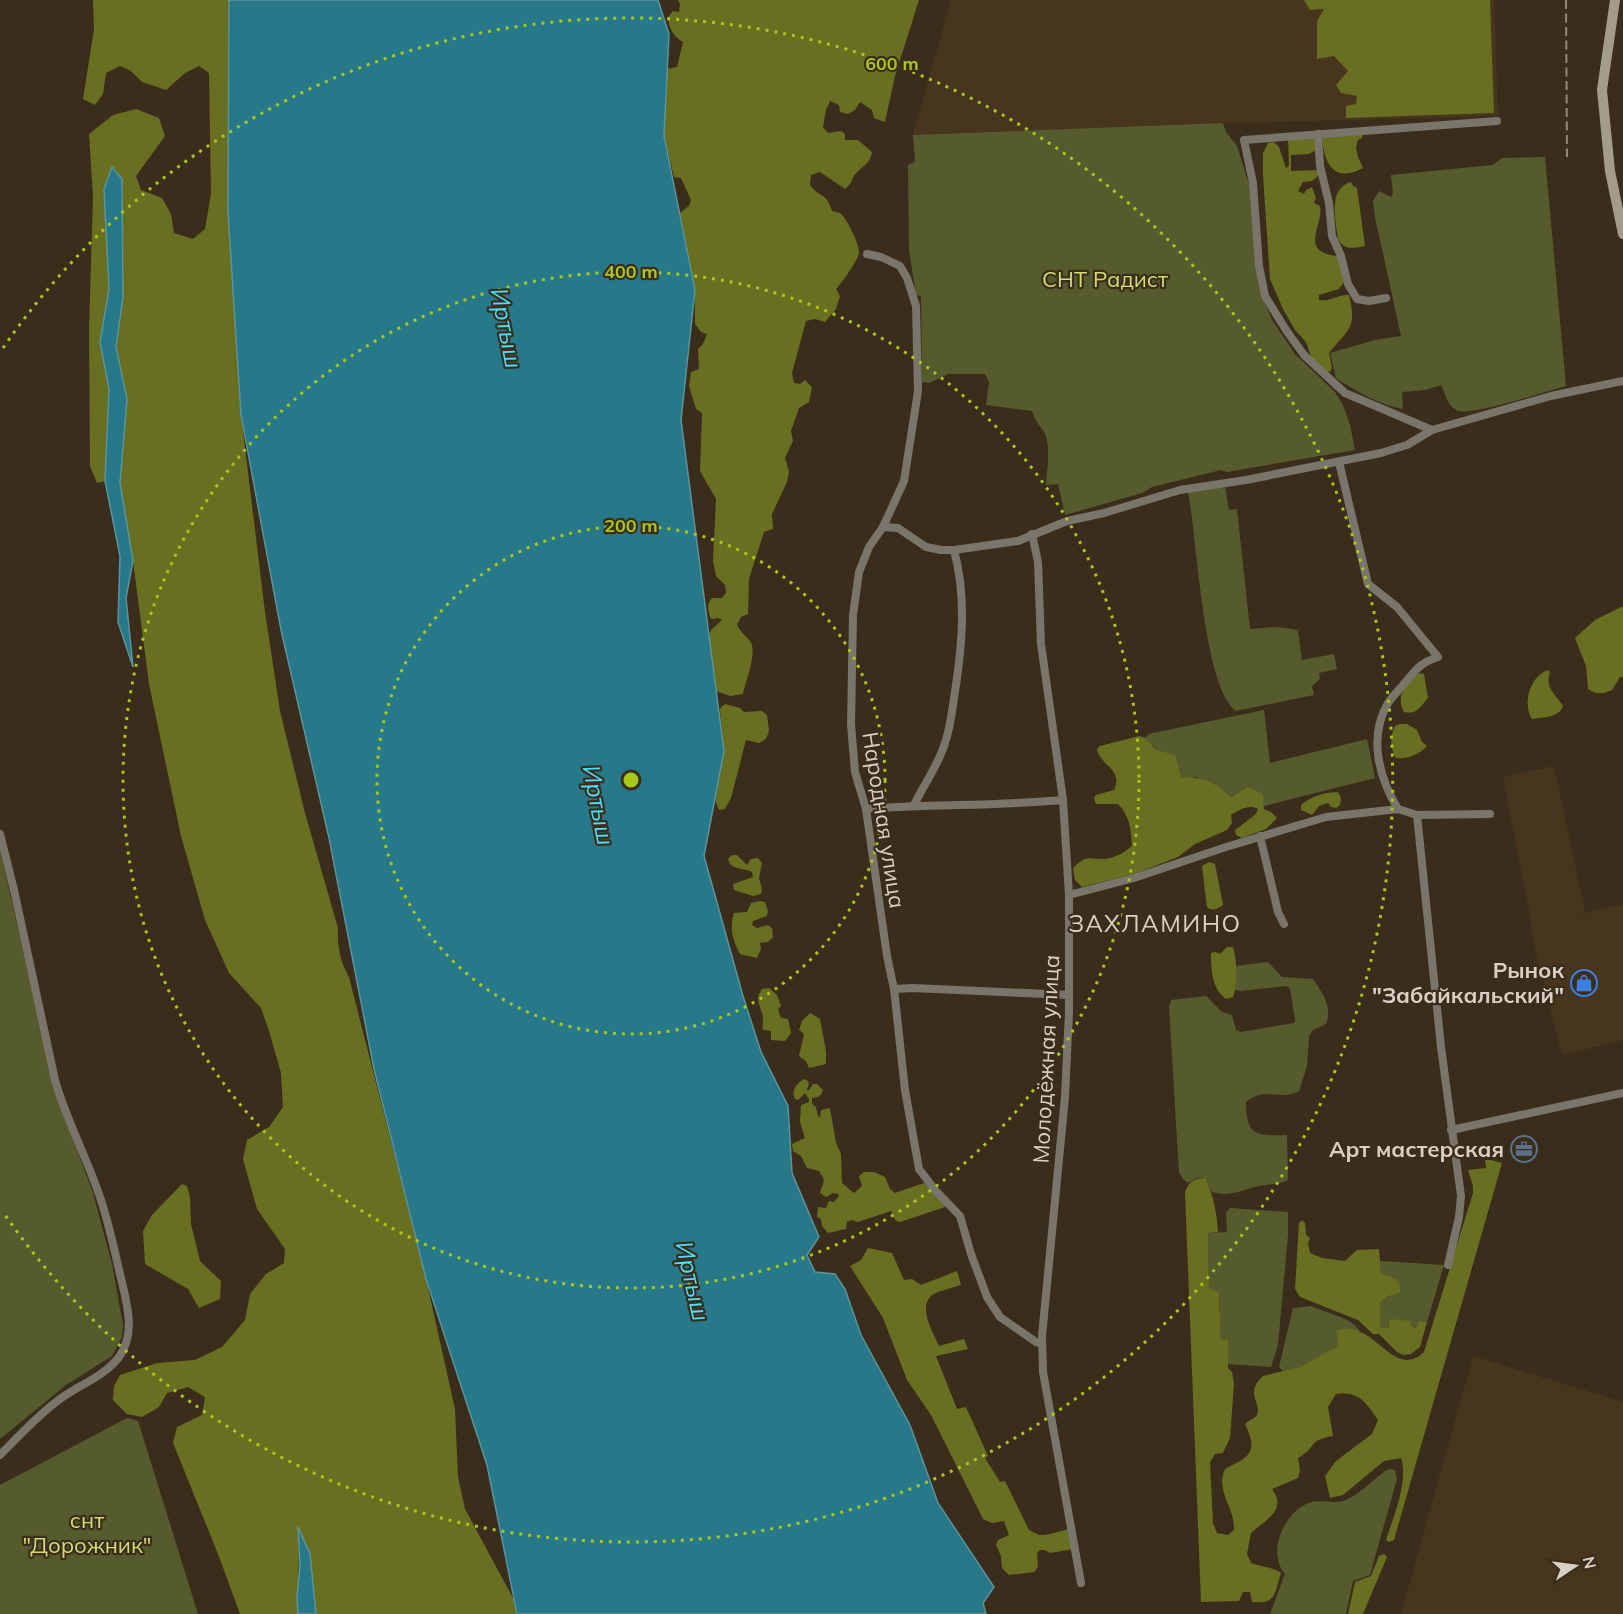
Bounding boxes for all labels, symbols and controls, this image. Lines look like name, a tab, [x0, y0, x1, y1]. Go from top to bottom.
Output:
text: 600 m	[865, 52, 919, 75]
text: 400 m	[604, 260, 658, 283]
park label: СНТ Радист	[1042, 265, 1168, 293]
water label: Иртыш	[485, 285, 529, 371]
text: 200 m	[604, 514, 658, 537]
street label: Народная улица	[856, 730, 912, 910]
water label: Иртыш	[577, 762, 621, 848]
centre of rings	[621, 770, 641, 790]
district label: ЗАХЛАМИНО	[1068, 908, 1242, 938]
street label: Молодёжная улица	[1027, 954, 1065, 1164]
place label: Рынок "Забайкальский"	[1372, 956, 1564, 1009]
shop icon: Рынок "Забайкальский"	[1569, 968, 1599, 998]
office icon: Арт мастерская	[1509, 1134, 1539, 1164]
place label: Арт мастерская	[1329, 1135, 1504, 1163]
water label: Иртыш	[669, 1238, 717, 1324]
park label: снт "Дорожник"	[23, 1506, 151, 1559]
north arrow	[1545, 1536, 1605, 1596]
text: N	[1579, 1554, 1601, 1571]

